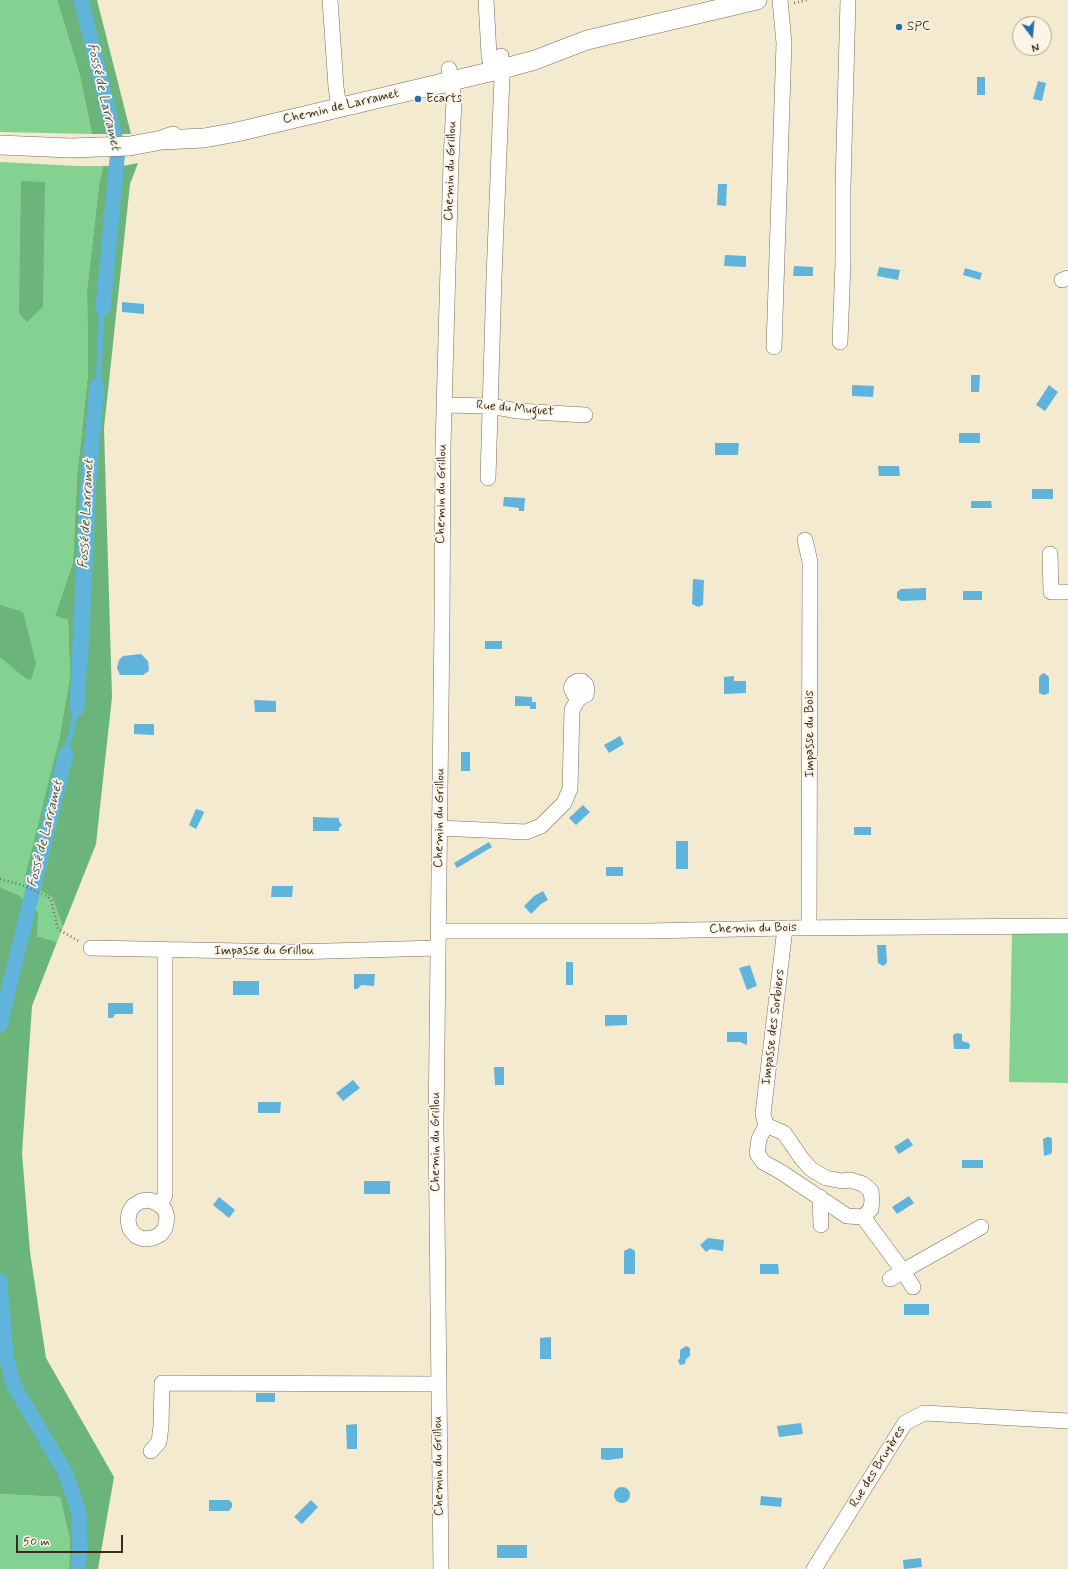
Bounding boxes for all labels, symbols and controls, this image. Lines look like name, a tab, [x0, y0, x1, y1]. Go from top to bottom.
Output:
north arrow	[1012, 16, 1052, 56]
place label: SPC	[907, 19, 930, 35]
marker: SPC	[894, 22, 904, 32]
text: N	[1030, 39, 1040, 54]
water label: Fossé de Larramet	[82, 42, 124, 152]
street label: Chemin de Larramet	[281, 86, 401, 128]
place label: Ecarts	[426, 91, 462, 107]
marker: Ecarts	[413, 94, 423, 104]
street label: Chemin du Grillou	[441, 121, 461, 221]
street label: Rue du Muguet	[476, 398, 554, 420]
street label: Chemin du Grillou	[433, 444, 451, 544]
water label: Fossé de Larramet	[76, 459, 98, 569]
street label: Impasse du Bois	[802, 690, 818, 778]
street label: Chemin du Grillou	[431, 768, 449, 868]
water label: Fossé de Larramet	[25, 779, 67, 889]
street label: Chemin du Bois	[709, 920, 797, 938]
street label: Impasse du Grillou	[214, 943, 314, 959]
street label: Impasse des Sorbiers	[759, 968, 789, 1086]
street label: Chemin du Grillou	[428, 1092, 444, 1192]
street label: Chemin du Grillou	[430, 1416, 448, 1516]
street label: Rue des Bruyères	[847, 1423, 909, 1511]
scale bar	[18, 1527, 125, 1553]
text: 50 m	[23, 1534, 50, 1550]

